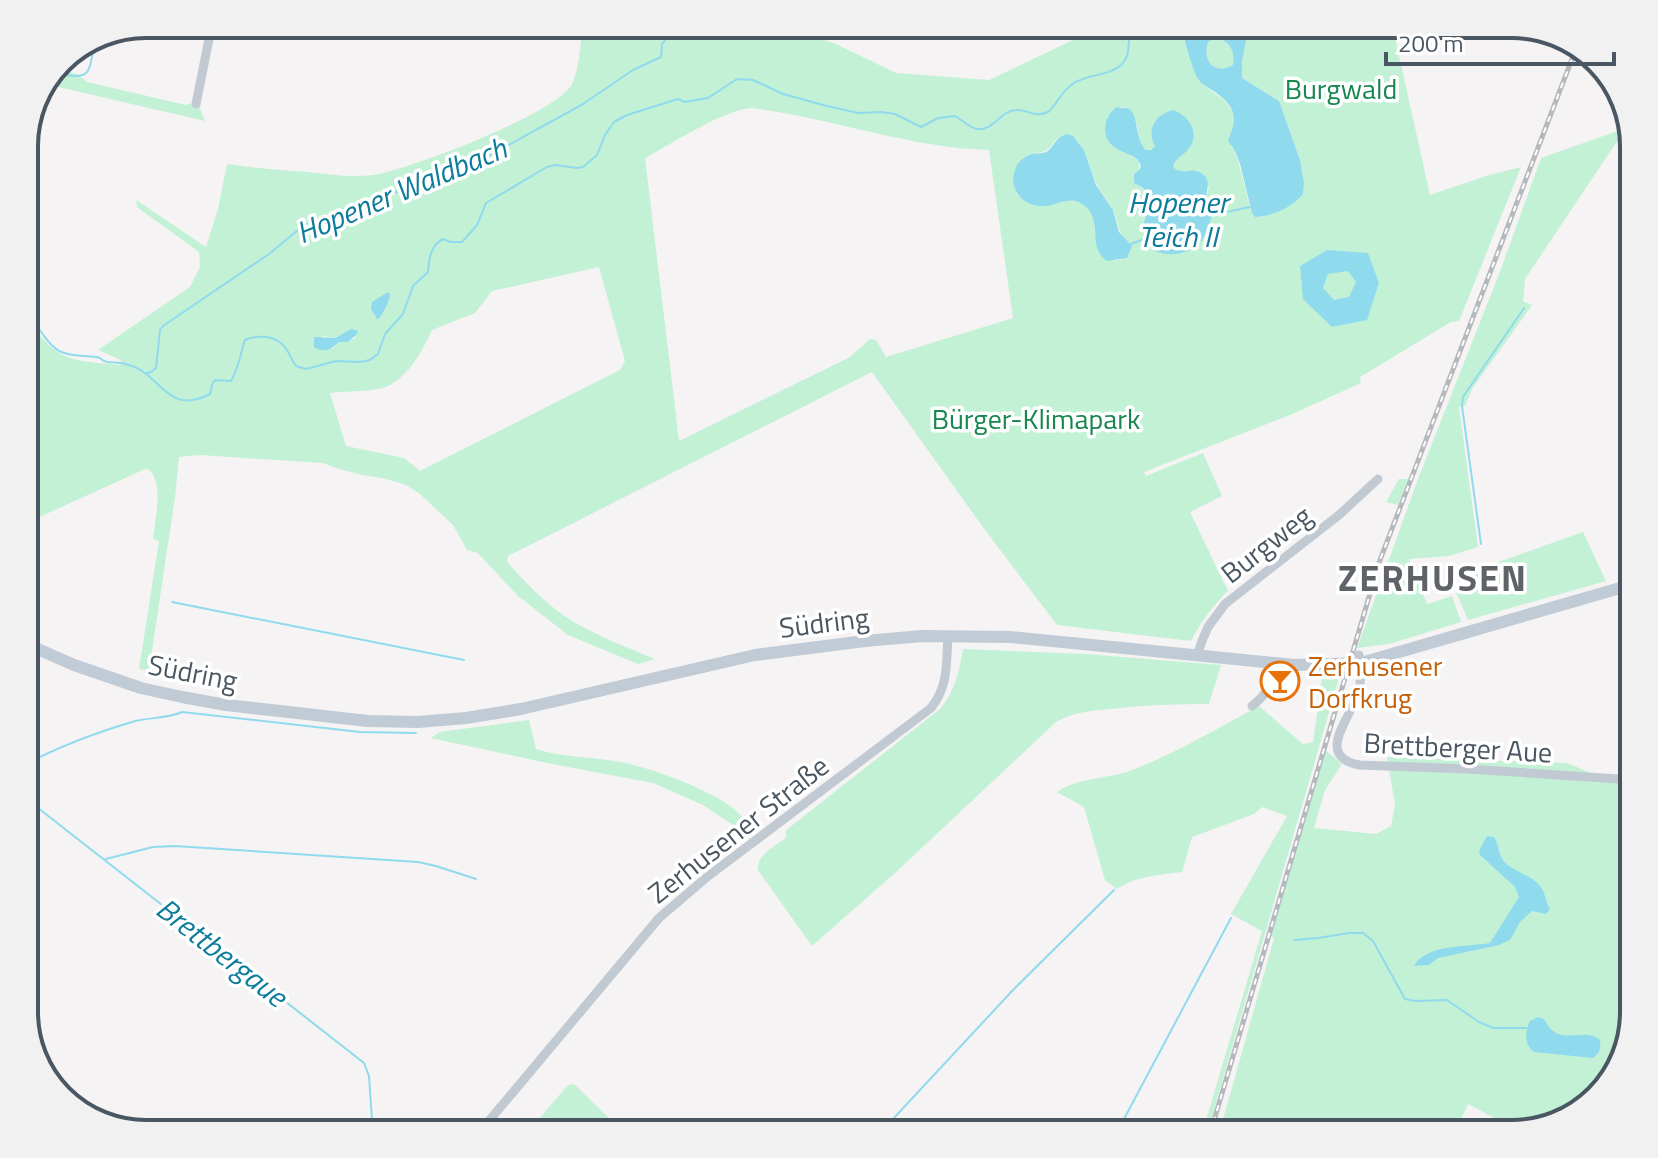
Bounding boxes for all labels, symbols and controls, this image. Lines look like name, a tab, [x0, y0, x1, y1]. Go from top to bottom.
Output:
scale bar	[1386, 16, 1614, 66]
text: 200 m	[1398, 25, 1464, 61]
park label: Burgwald	[1285, 67, 1397, 110]
water label: Hopener Waldbach	[289, 124, 514, 255]
water label: Hopener Teich II	[1128, 179, 1232, 259]
park label: Bürger-Klimapark	[932, 397, 1140, 440]
street label: Burgweg	[1211, 495, 1321, 593]
district label: ZERHUSEN	[1338, 550, 1528, 605]
street label: Südring	[777, 595, 871, 649]
street label: Südring	[145, 642, 241, 702]
place label: Zerhusener Dorfkrug	[1308, 644, 1443, 719]
bar icon: Zerhusener Dorfkrug	[1259, 660, 1301, 702]
street label: Brettberger Aue	[1363, 721, 1553, 773]
street label: Zerhusener Straße	[638, 745, 838, 913]
water label: Brettbergaue	[147, 886, 299, 1019]

